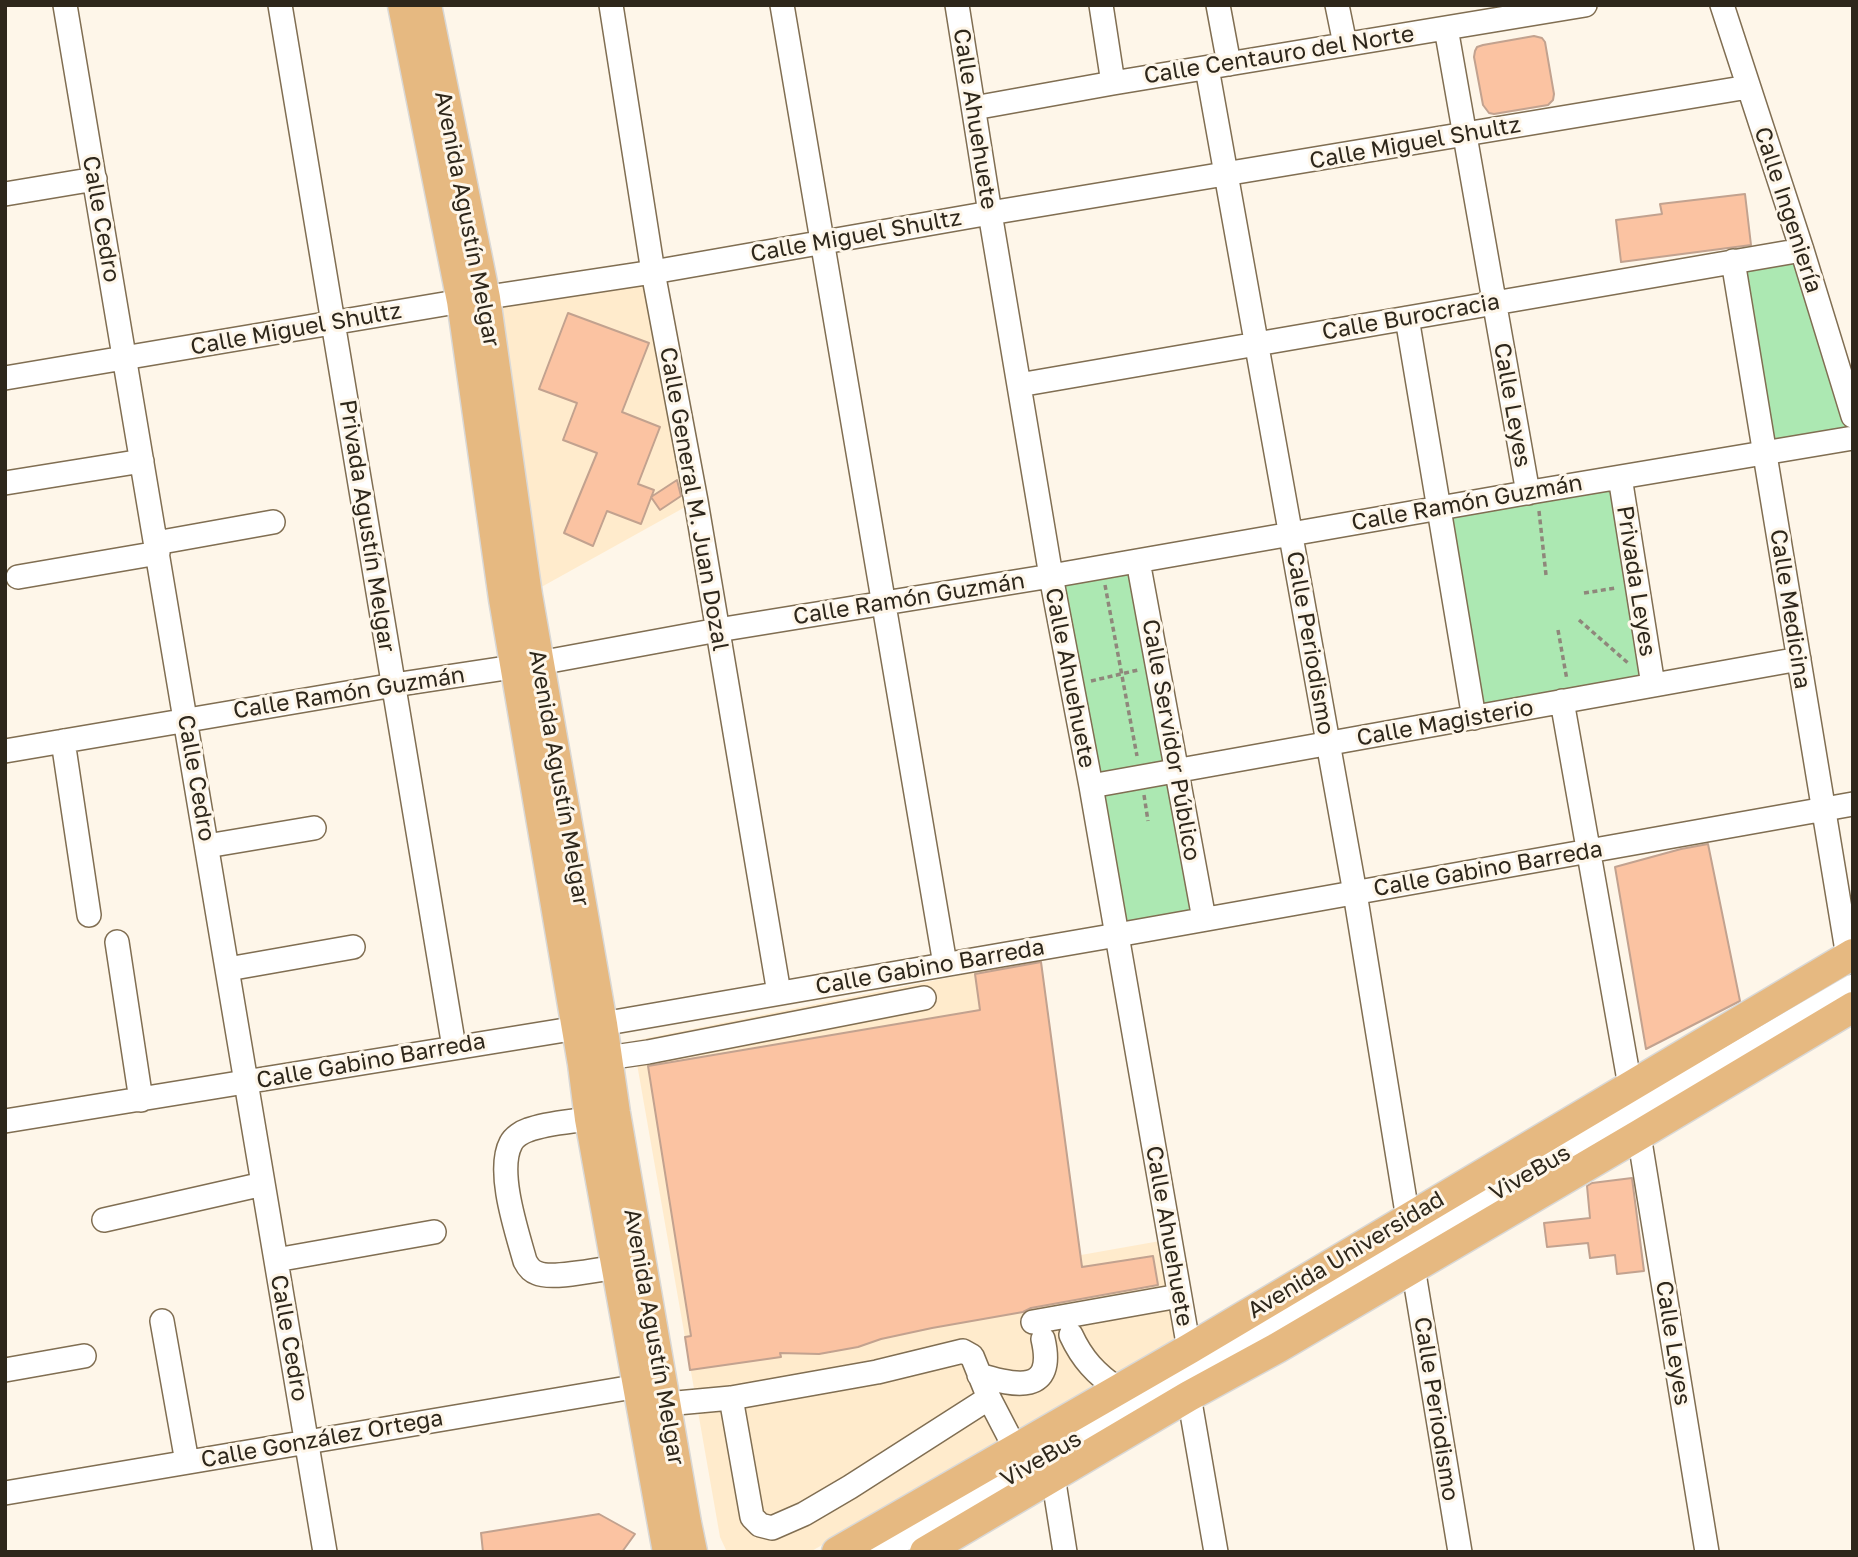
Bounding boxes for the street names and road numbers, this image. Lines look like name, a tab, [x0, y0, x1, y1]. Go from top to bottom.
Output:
street label: Calle Centauro del Norte	[1142, 20, 1416, 90]
street label: Calle Ahuehuete	[947, 26, 1003, 212]
street label: Avenida Agustín Melgar	[429, 89, 505, 349]
street label: Calle Miguel Shultz	[1307, 111, 1523, 175]
street label: Calle Ingeniería	[1748, 124, 1828, 296]
street label: Calle Cedro	[76, 154, 126, 284]
street label: Calle Miguel Shultz	[748, 204, 964, 268]
street label: Calle Burocracia	[1320, 288, 1502, 346]
street label: Calle Miguel Shultz	[188, 297, 404, 361]
street label: Calle Leyes	[1487, 341, 1537, 469]
street label: Calle General M. Juan Dozal	[654, 345, 734, 653]
street label: Privada Agustín Melgar	[333, 398, 401, 654]
street label: Calle Ramón Guzmán	[1349, 469, 1585, 537]
street label: Privada Leyes	[1610, 504, 1662, 658]
street label: Calle Medicina	[1764, 527, 1816, 691]
street label: Calle Periodismo	[1280, 549, 1340, 737]
street label: Calle Ramón Guzmán	[791, 567, 1027, 631]
street label: Calle Ahuehuete	[1039, 586, 1101, 770]
street label: Calle Servidor Público	[1136, 617, 1206, 863]
street label: Avenida Agustín Melgar	[523, 648, 595, 908]
street label: Calle Ramón Guzmán	[231, 661, 467, 725]
street label: Calle Magisterio	[1354, 694, 1536, 752]
street label: Calle Cedro	[171, 713, 221, 843]
street label: Calle Gabino Barreda	[1371, 835, 1605, 903]
street label: Calle Gabino Barreda	[813, 933, 1047, 1001]
street label: Calle Gabino Barreda	[254, 1027, 488, 1095]
street label: ViveBus	[1485, 1139, 1575, 1207]
street label: Calle Ahuehuete	[1140, 1144, 1198, 1328]
street label: Avenida Universidad	[1243, 1185, 1449, 1325]
street label: Avenida Agustín Melgar	[618, 1207, 690, 1467]
street label: Calle Cedro	[264, 1273, 314, 1403]
street label: Calle Leyes	[1650, 1279, 1696, 1407]
street label: Calle Periodismo	[1408, 1315, 1464, 1503]
street label: Calle González Ortega	[199, 1404, 445, 1474]
street label: ViveBus	[996, 1425, 1086, 1493]

